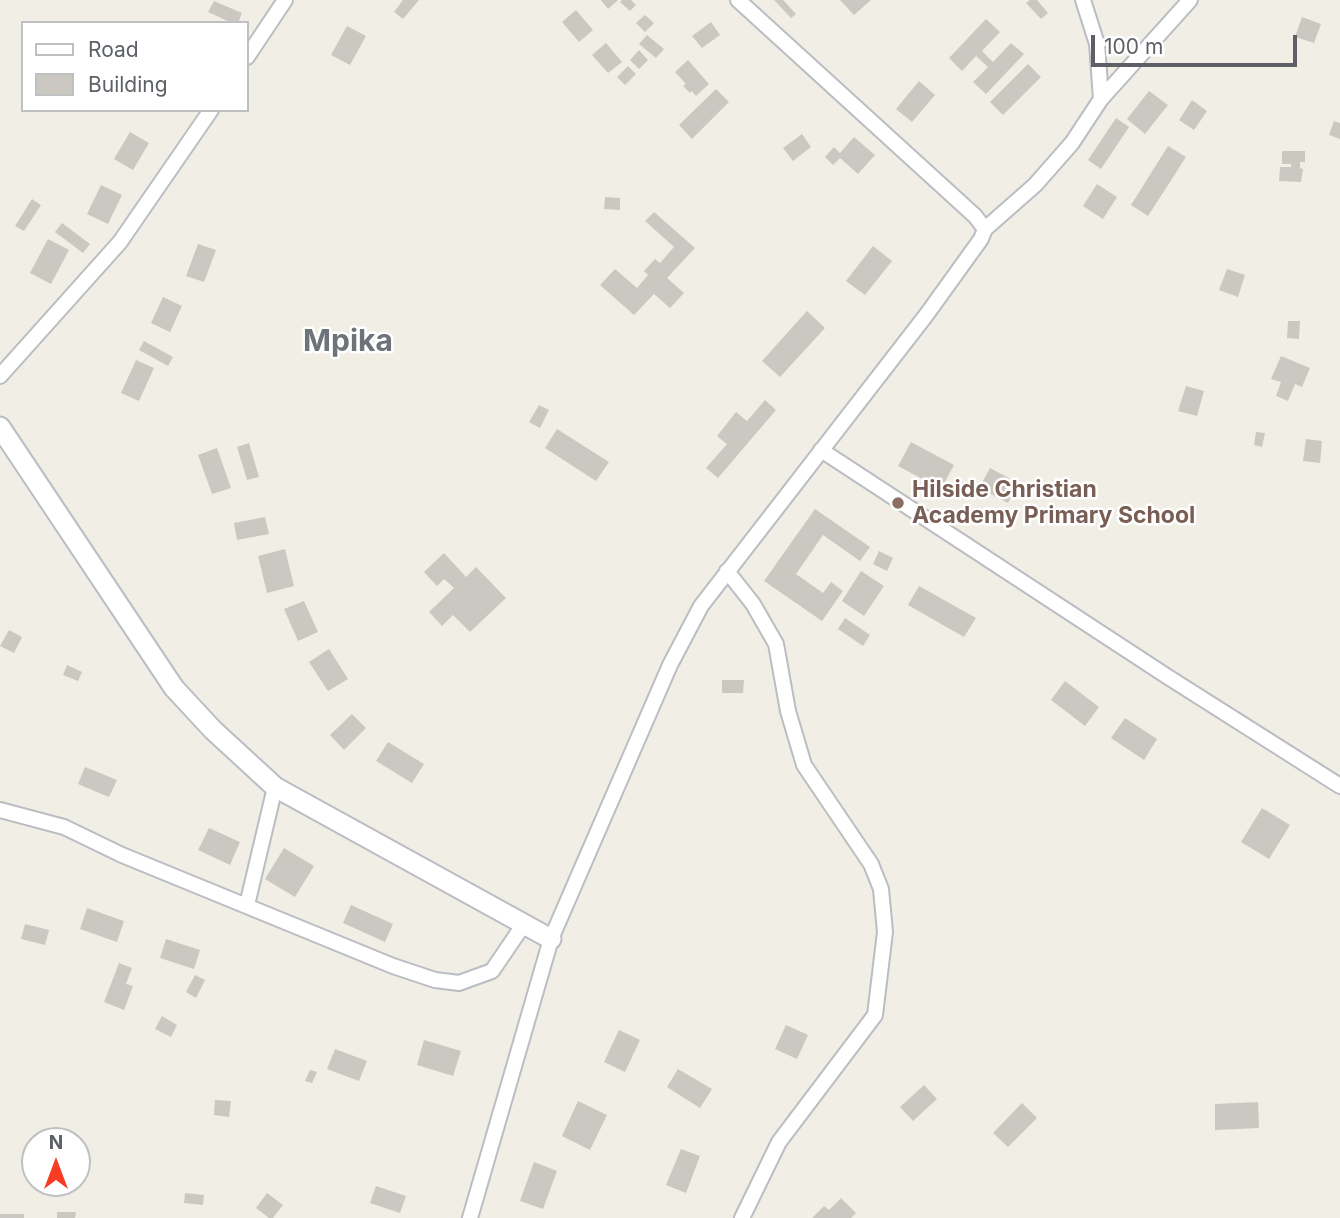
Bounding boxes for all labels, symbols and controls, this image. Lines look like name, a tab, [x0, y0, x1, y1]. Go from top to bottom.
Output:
legend	[21, 21, 248, 112]
scale bar	[1095, 21, 1302, 65]
text: 100 m	[1104, 34, 1163, 59]
text: Road	[88, 37, 139, 62]
text: Building	[88, 72, 168, 97]
district label: Mpika	[303, 324, 393, 360]
place label: Hilside Christian Academy Primary School	[912, 476, 1195, 530]
marker: Hilside Christian Academy Primary School	[890, 495, 906, 511]
north arrow	[21, 1127, 91, 1197]
text: N	[49, 1131, 63, 1154]

